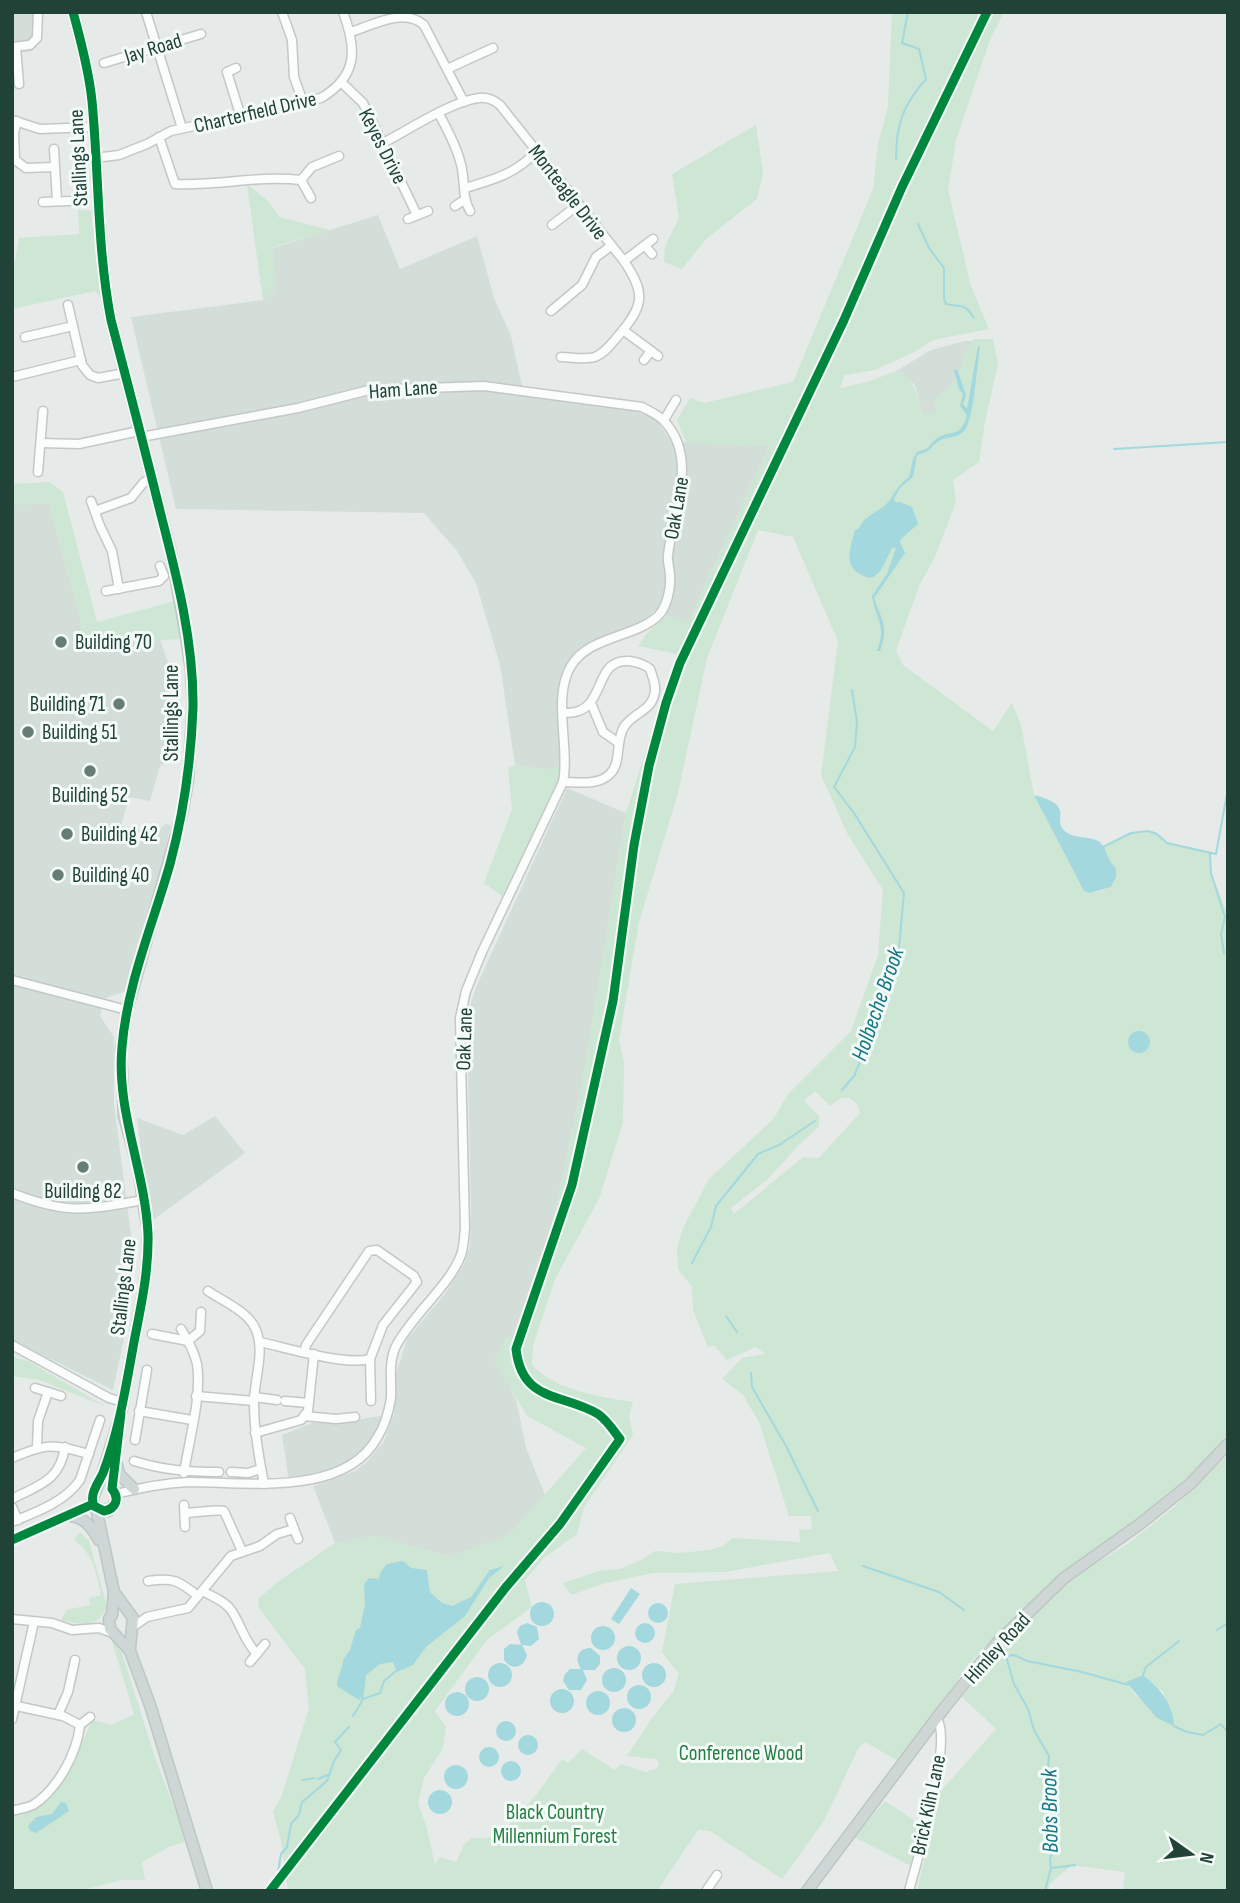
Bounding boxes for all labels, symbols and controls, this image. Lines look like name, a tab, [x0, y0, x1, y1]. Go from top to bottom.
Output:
street label: Jay Road	[120, 28, 185, 69]
street label: Charterfield Drive	[191, 86, 319, 139]
street label: Keyes Drive	[353, 104, 412, 188]
street label: Stallings Lane	[63, 109, 94, 207]
street label: Monteagle Drive	[523, 140, 612, 245]
street label: Ham Lane	[368, 375, 438, 404]
street label: Oak Lane	[659, 475, 694, 541]
place label: Building 70	[75, 630, 152, 655]
marker: Building 70	[53, 634, 69, 650]
street label: Stallings Lane	[159, 664, 184, 762]
place label: Building 71	[30, 692, 106, 717]
marker: Building 71	[111, 696, 127, 712]
place label: Building 51	[42, 720, 118, 745]
marker: Building 51	[20, 724, 36, 740]
marker: Building 52	[82, 763, 98, 779]
place label: Building 52	[52, 783, 128, 808]
place label: Building 42	[81, 822, 158, 847]
marker: Building 42	[59, 826, 75, 842]
place label: Building 40	[72, 863, 149, 888]
marker: Building 40	[50, 867, 66, 883]
water label: Holbeche Brook	[846, 943, 911, 1065]
street label: Oak Lane	[451, 1007, 478, 1071]
marker: Building 82	[75, 1159, 91, 1175]
place label: Building 82	[44, 1179, 122, 1204]
street label: Stallings Lane	[105, 1237, 142, 1337]
street label: Himley Road	[959, 1608, 1036, 1689]
park label: Conference Wood	[679, 1741, 803, 1766]
street label: Brick Kiln Lane	[906, 1753, 951, 1858]
water label: Bobs Brook	[1035, 1767, 1065, 1853]
park label: Black Country Millennium Forest	[493, 1800, 617, 1849]
north arrow	[1156, 1819, 1226, 1889]
text: N	[1194, 1850, 1218, 1865]

